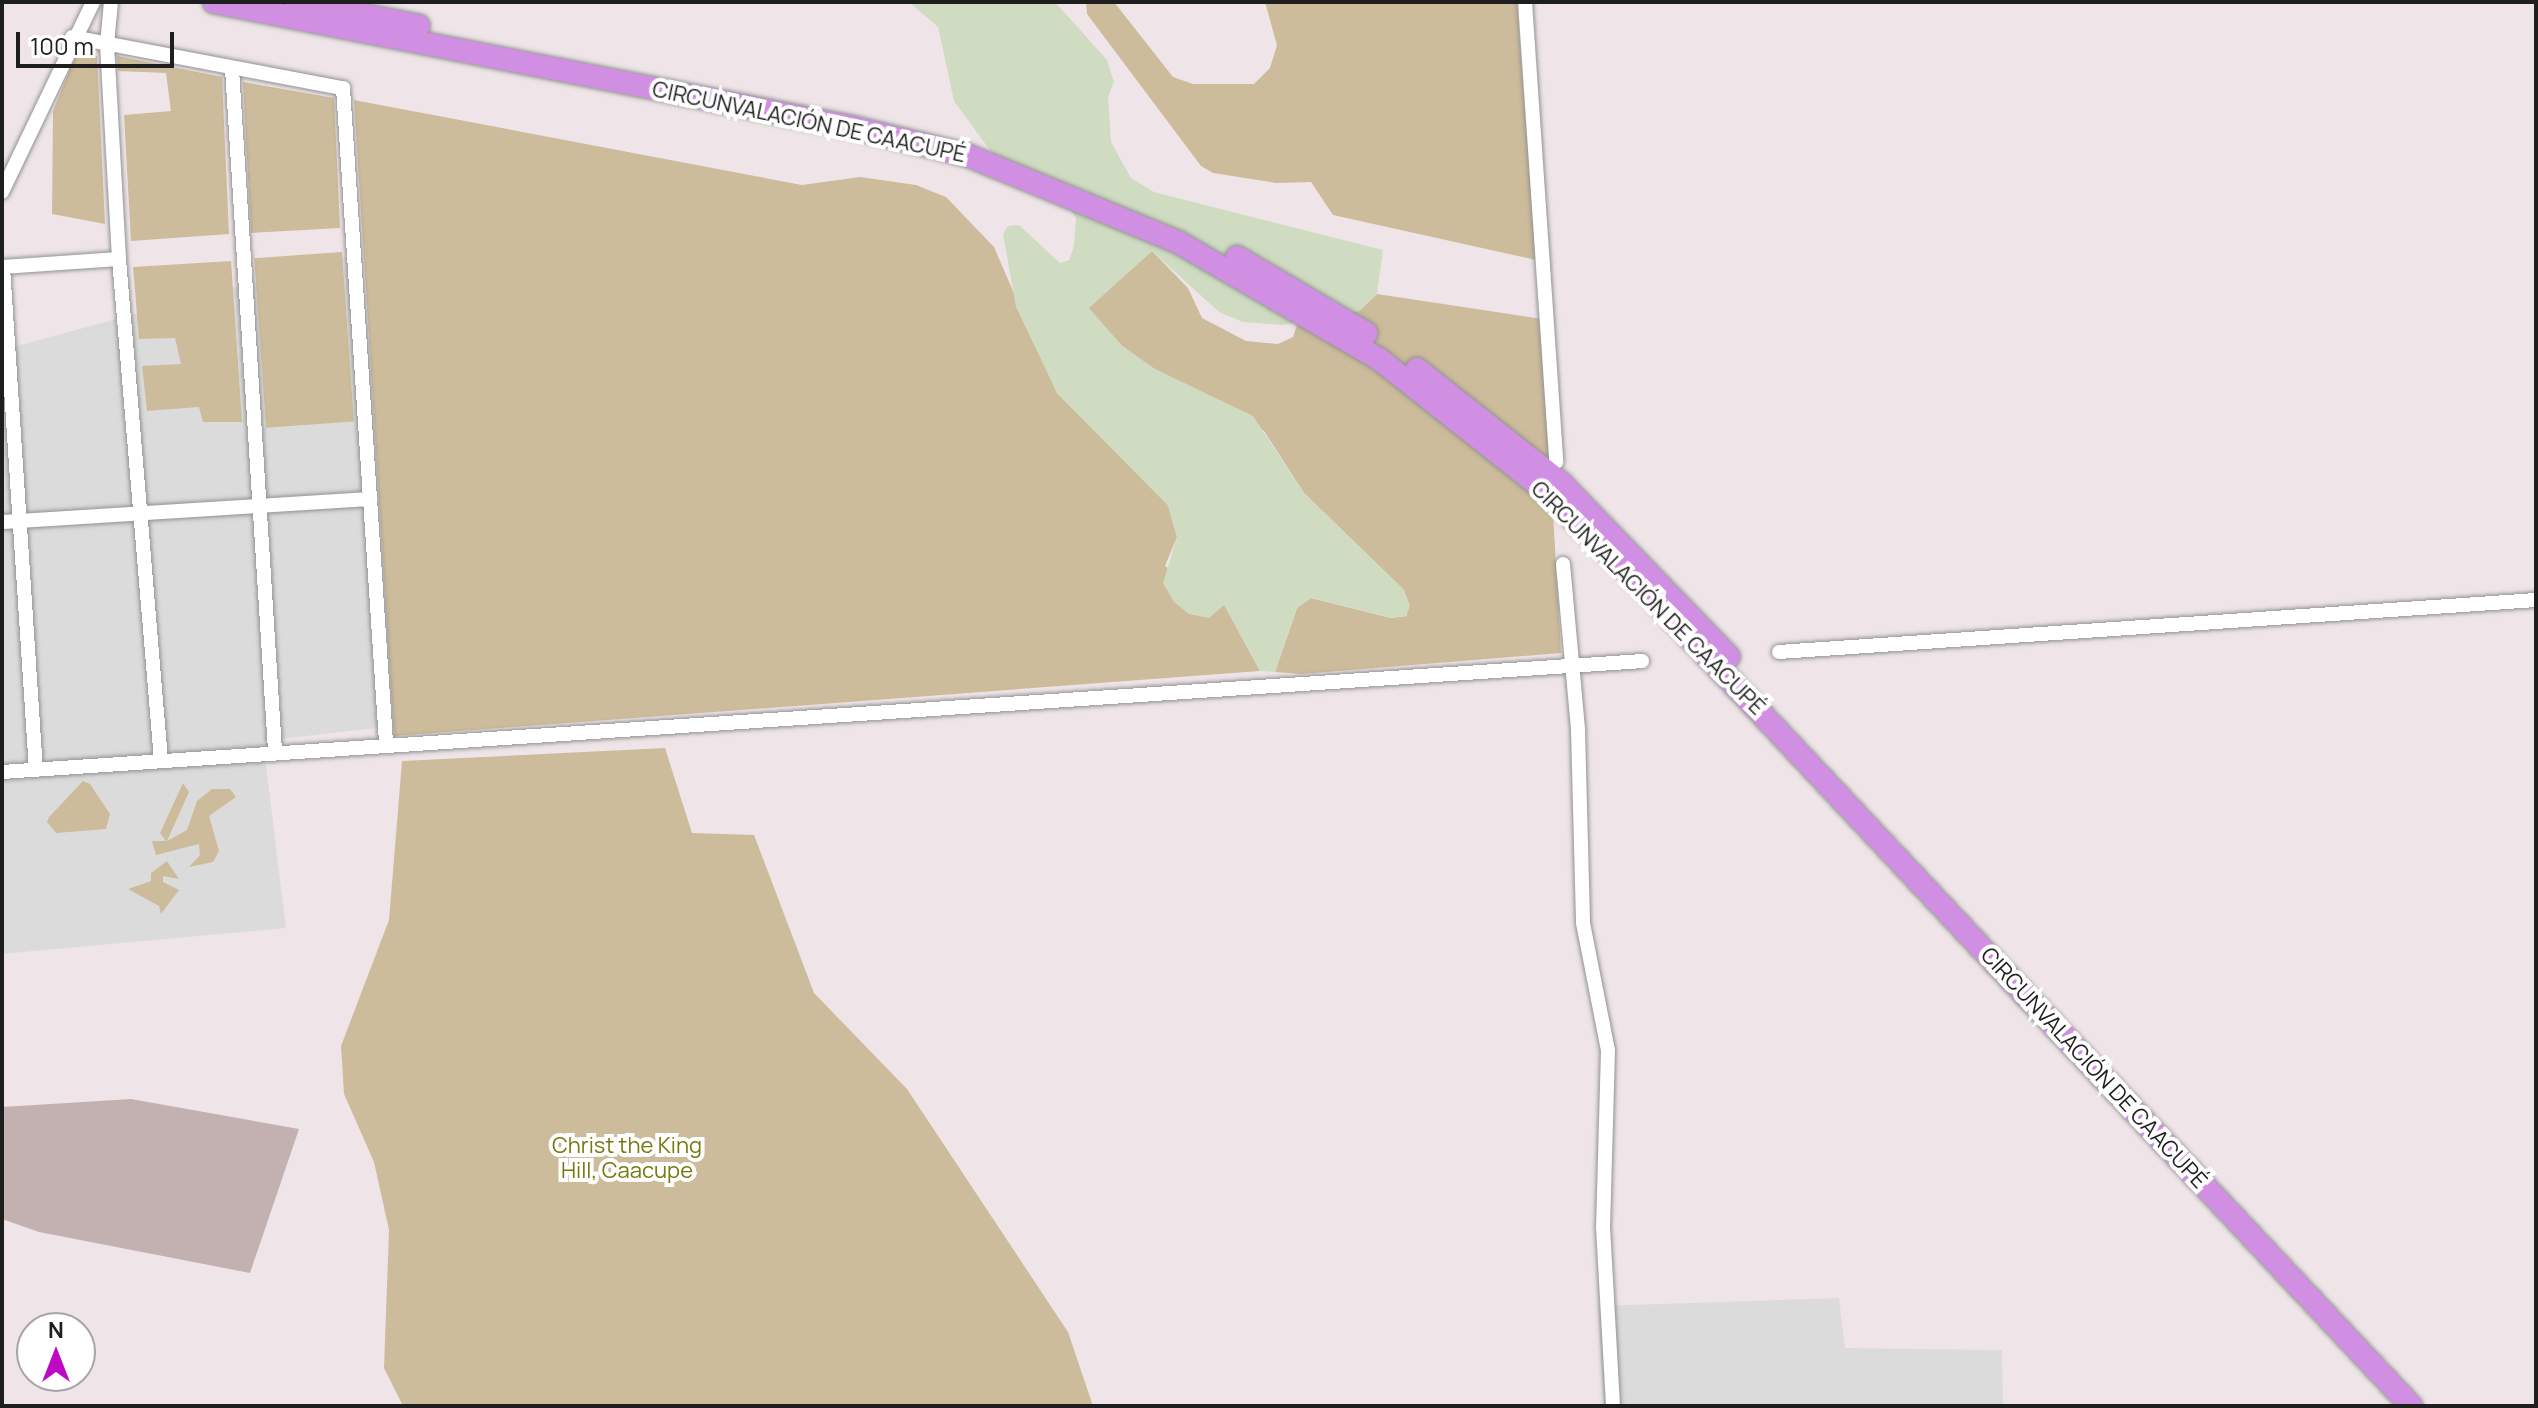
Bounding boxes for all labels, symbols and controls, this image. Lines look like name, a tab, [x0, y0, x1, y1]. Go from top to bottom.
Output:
scale bar	[20, 16, 178, 66]
text: 100 m	[30, 29, 94, 62]
street label: CIRCUNVALACIÓN DE CAACUPÉ	[650, 76, 968, 168]
street label: CIRCUNVALACIÓN DE CAACUPÉ	[1526, 476, 1770, 720]
street label: CIRCUNVALACIÓN DE CAACUPÉ	[1975, 942, 2213, 1194]
park label: Christ the King Hill, Caacupe	[552, 1132, 702, 1184]
north arrow	[16, 1312, 96, 1392]
text: N	[48, 1315, 64, 1345]

